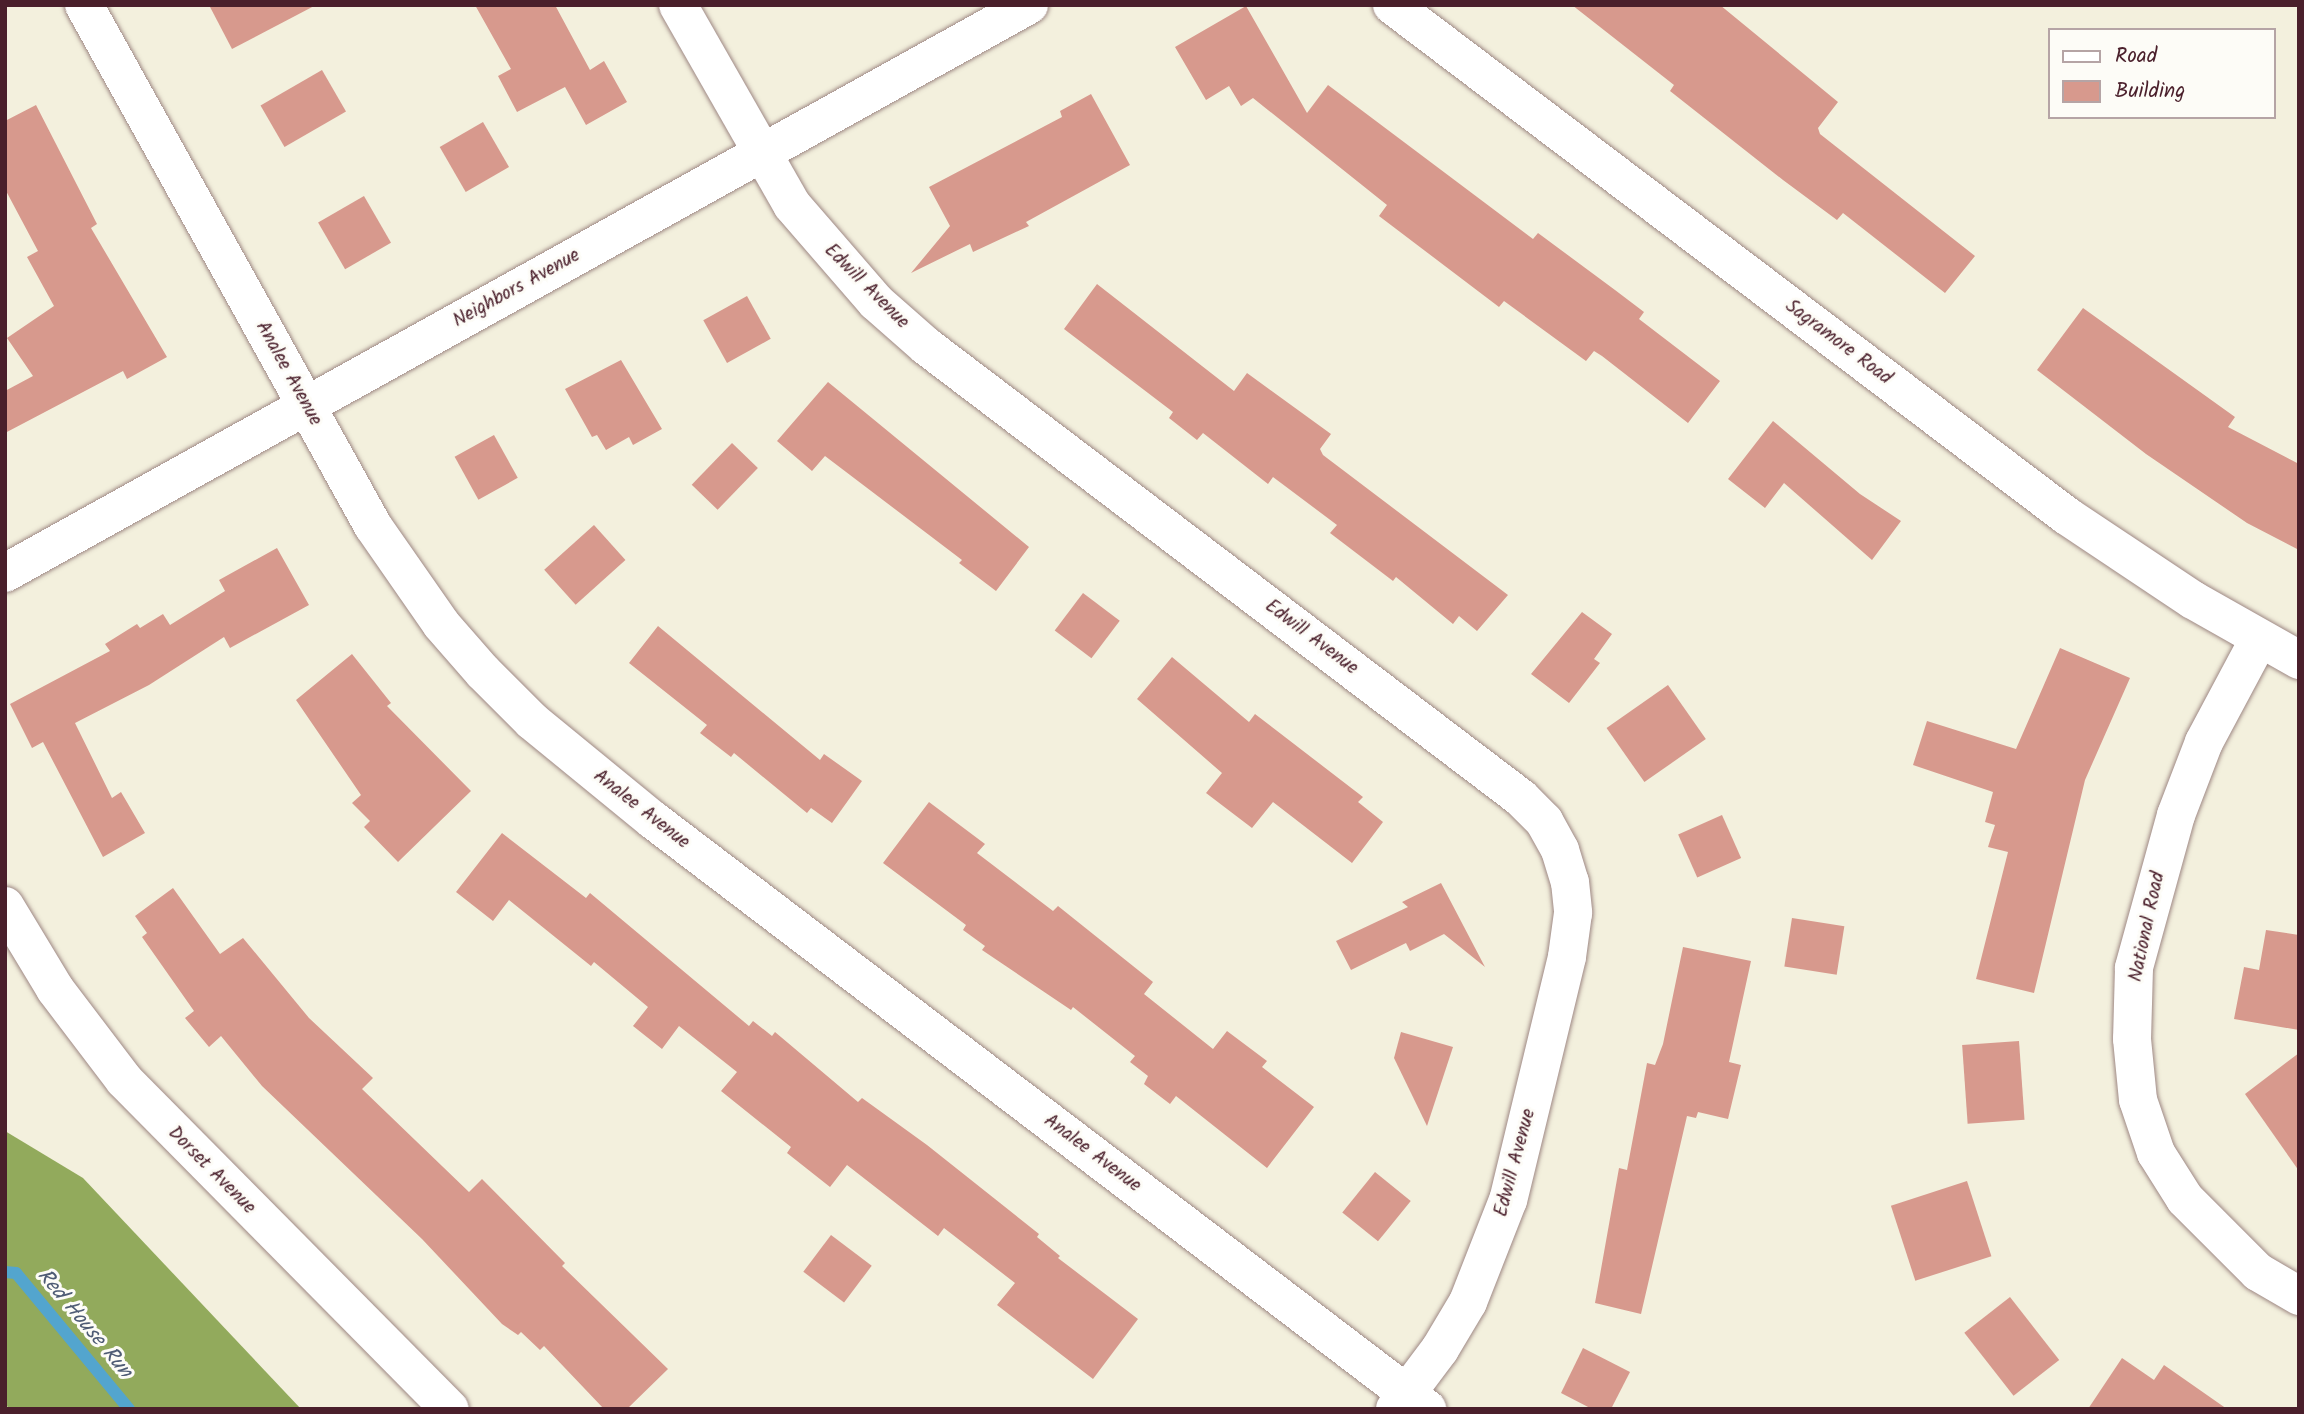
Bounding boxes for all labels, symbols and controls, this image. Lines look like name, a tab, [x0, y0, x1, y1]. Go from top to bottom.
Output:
legend	[2048, 28, 2276, 119]
text: Road	[2115, 40, 2157, 73]
text: Building	[2115, 75, 2185, 108]
street label: Edwill Avenue	[819, 240, 913, 334]
street label: Neighbors Avenue	[450, 245, 584, 333]
street label: Sagramore Road	[1780, 296, 1896, 390]
street label: Analee Avenue	[250, 318, 326, 430]
street label: Edwill Avenue	[1260, 596, 1362, 680]
street label: Analee Avenue	[588, 765, 694, 855]
street label: National Road	[2125, 870, 2171, 984]
street label: Edwill Avenue	[1491, 1107, 1541, 1219]
street label: Analee Avenue	[1039, 1110, 1145, 1198]
street label: Dorset Avenue	[162, 1122, 260, 1220]
water label: Red House Run	[31, 1264, 137, 1384]

